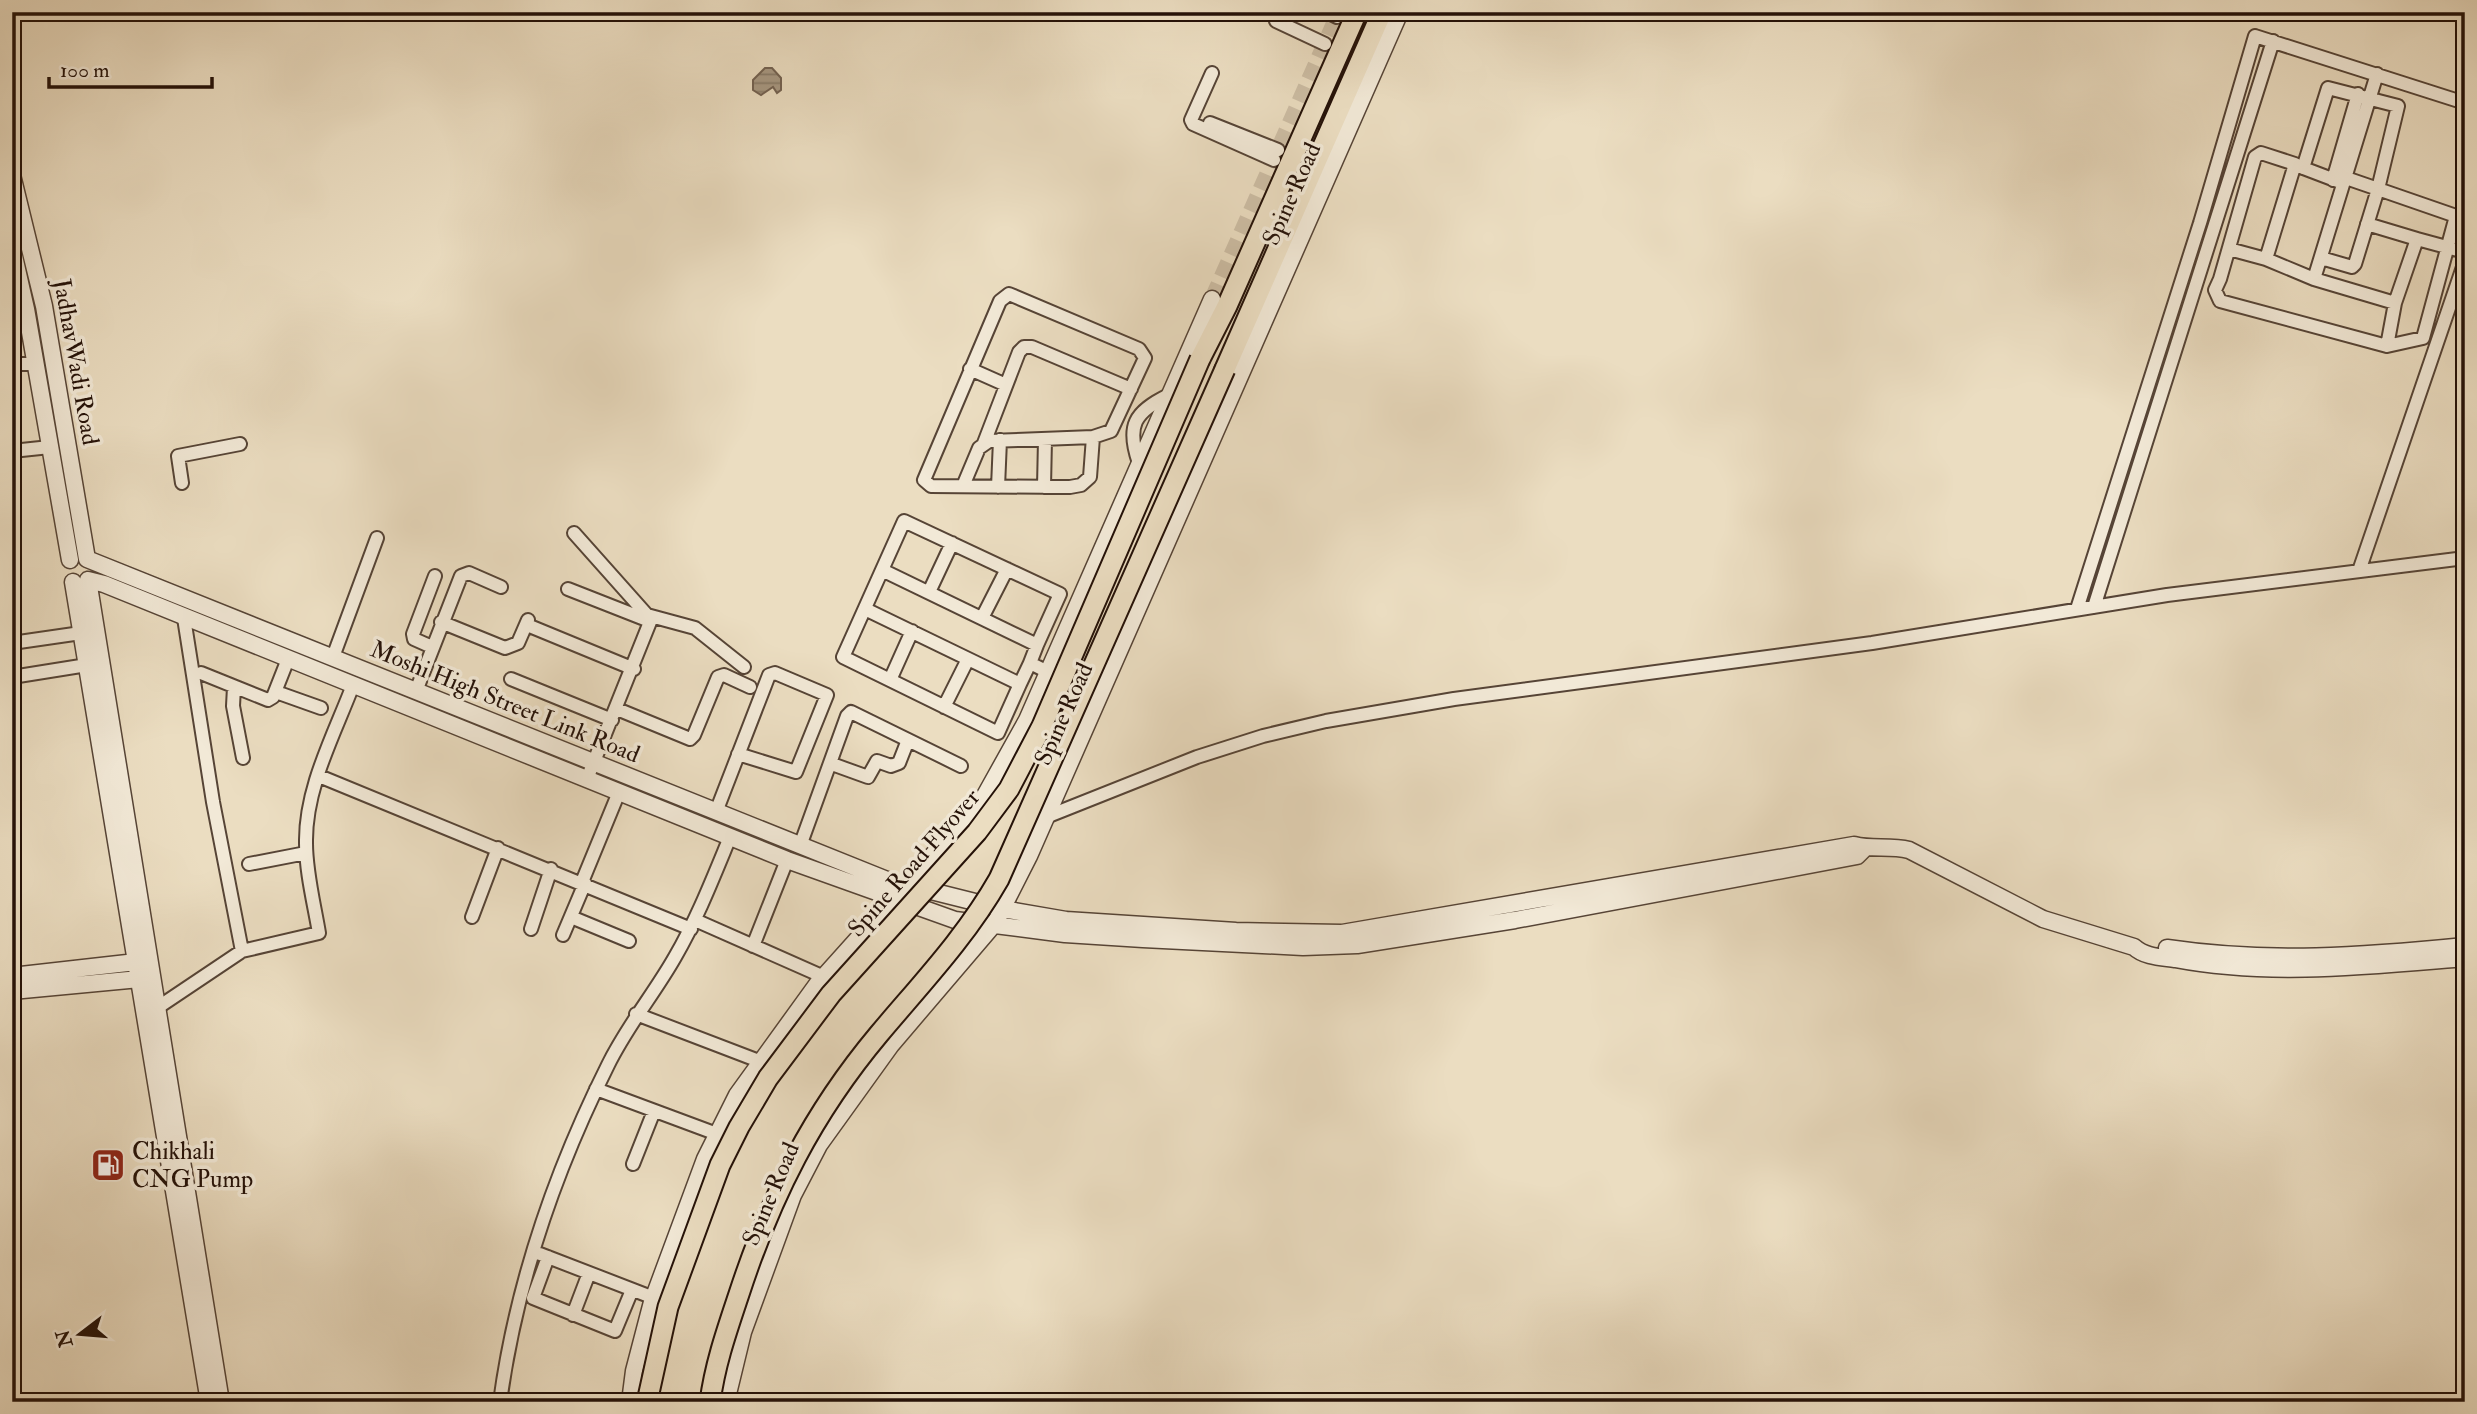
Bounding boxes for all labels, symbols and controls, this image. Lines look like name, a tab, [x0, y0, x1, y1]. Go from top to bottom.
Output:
scale bar	[49, 46, 212, 90]
text: 100 m	[60, 57, 110, 84]
street label: Spine Road	[1256, 138, 1328, 250]
street label: JadhavWadi Road	[46, 276, 106, 448]
street label: Moshi High Street Link Road	[366, 634, 644, 770]
street label: Spine Road	[1028, 658, 1100, 770]
street label: Spine Road Flyover	[841, 782, 987, 944]
place label: Chikhali CNG Pump	[132, 1136, 253, 1195]
street label: Spine Road	[735, 1137, 807, 1250]
fuel station icon: Chikhali CNG Pump	[89, 1146, 127, 1184]
north arrow	[46, 1298, 116, 1368]
text: N	[50, 1326, 79, 1351]

